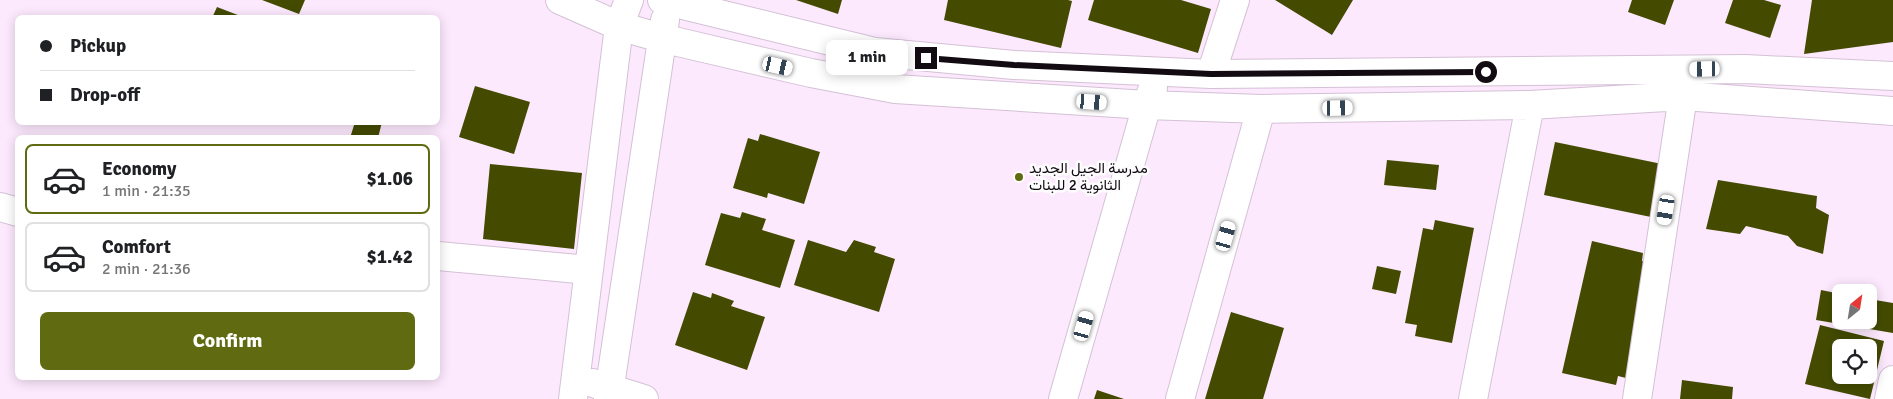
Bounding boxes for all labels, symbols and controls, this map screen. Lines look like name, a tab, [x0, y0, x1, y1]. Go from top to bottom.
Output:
text: Pickup	[70, 34, 126, 58]
callout: 1 min	[826, 40, 908, 76]
text: 1 min	[848, 47, 886, 67]
route end	[915, 47, 937, 69]
car	[761, 55, 794, 77]
route start	[1475, 61, 1497, 83]
car	[1689, 61, 1720, 77]
text: Drop-off	[70, 83, 140, 107]
car	[1076, 93, 1107, 111]
car	[1322, 100, 1353, 116]
icon: car	[42, 157, 87, 202]
text: Economy	[102, 157, 176, 181]
place label: مدرسة الجيل الجديد الثانوية 2 للبنات	[1029, 159, 1148, 194]
text: $1.06	[367, 167, 413, 191]
marker: مدرسة الجيل الجديد الثانوية 2 للبنات	[1013, 171, 1025, 183]
text: 1 min · 21:35	[102, 181, 191, 201]
car	[1656, 194, 1675, 226]
car	[1214, 220, 1237, 252]
icon: car	[42, 235, 87, 280]
text: Comfort	[102, 235, 171, 259]
text: $1.42	[367, 245, 413, 269]
text: 2 min · 21:36	[102, 259, 191, 279]
north arrow	[1832, 284, 1878, 329]
map controls	[1832, 284, 1877, 384]
car	[1072, 310, 1095, 342]
button: Confirm	[40, 312, 415, 370]
button: locate	[1832, 339, 1877, 384]

